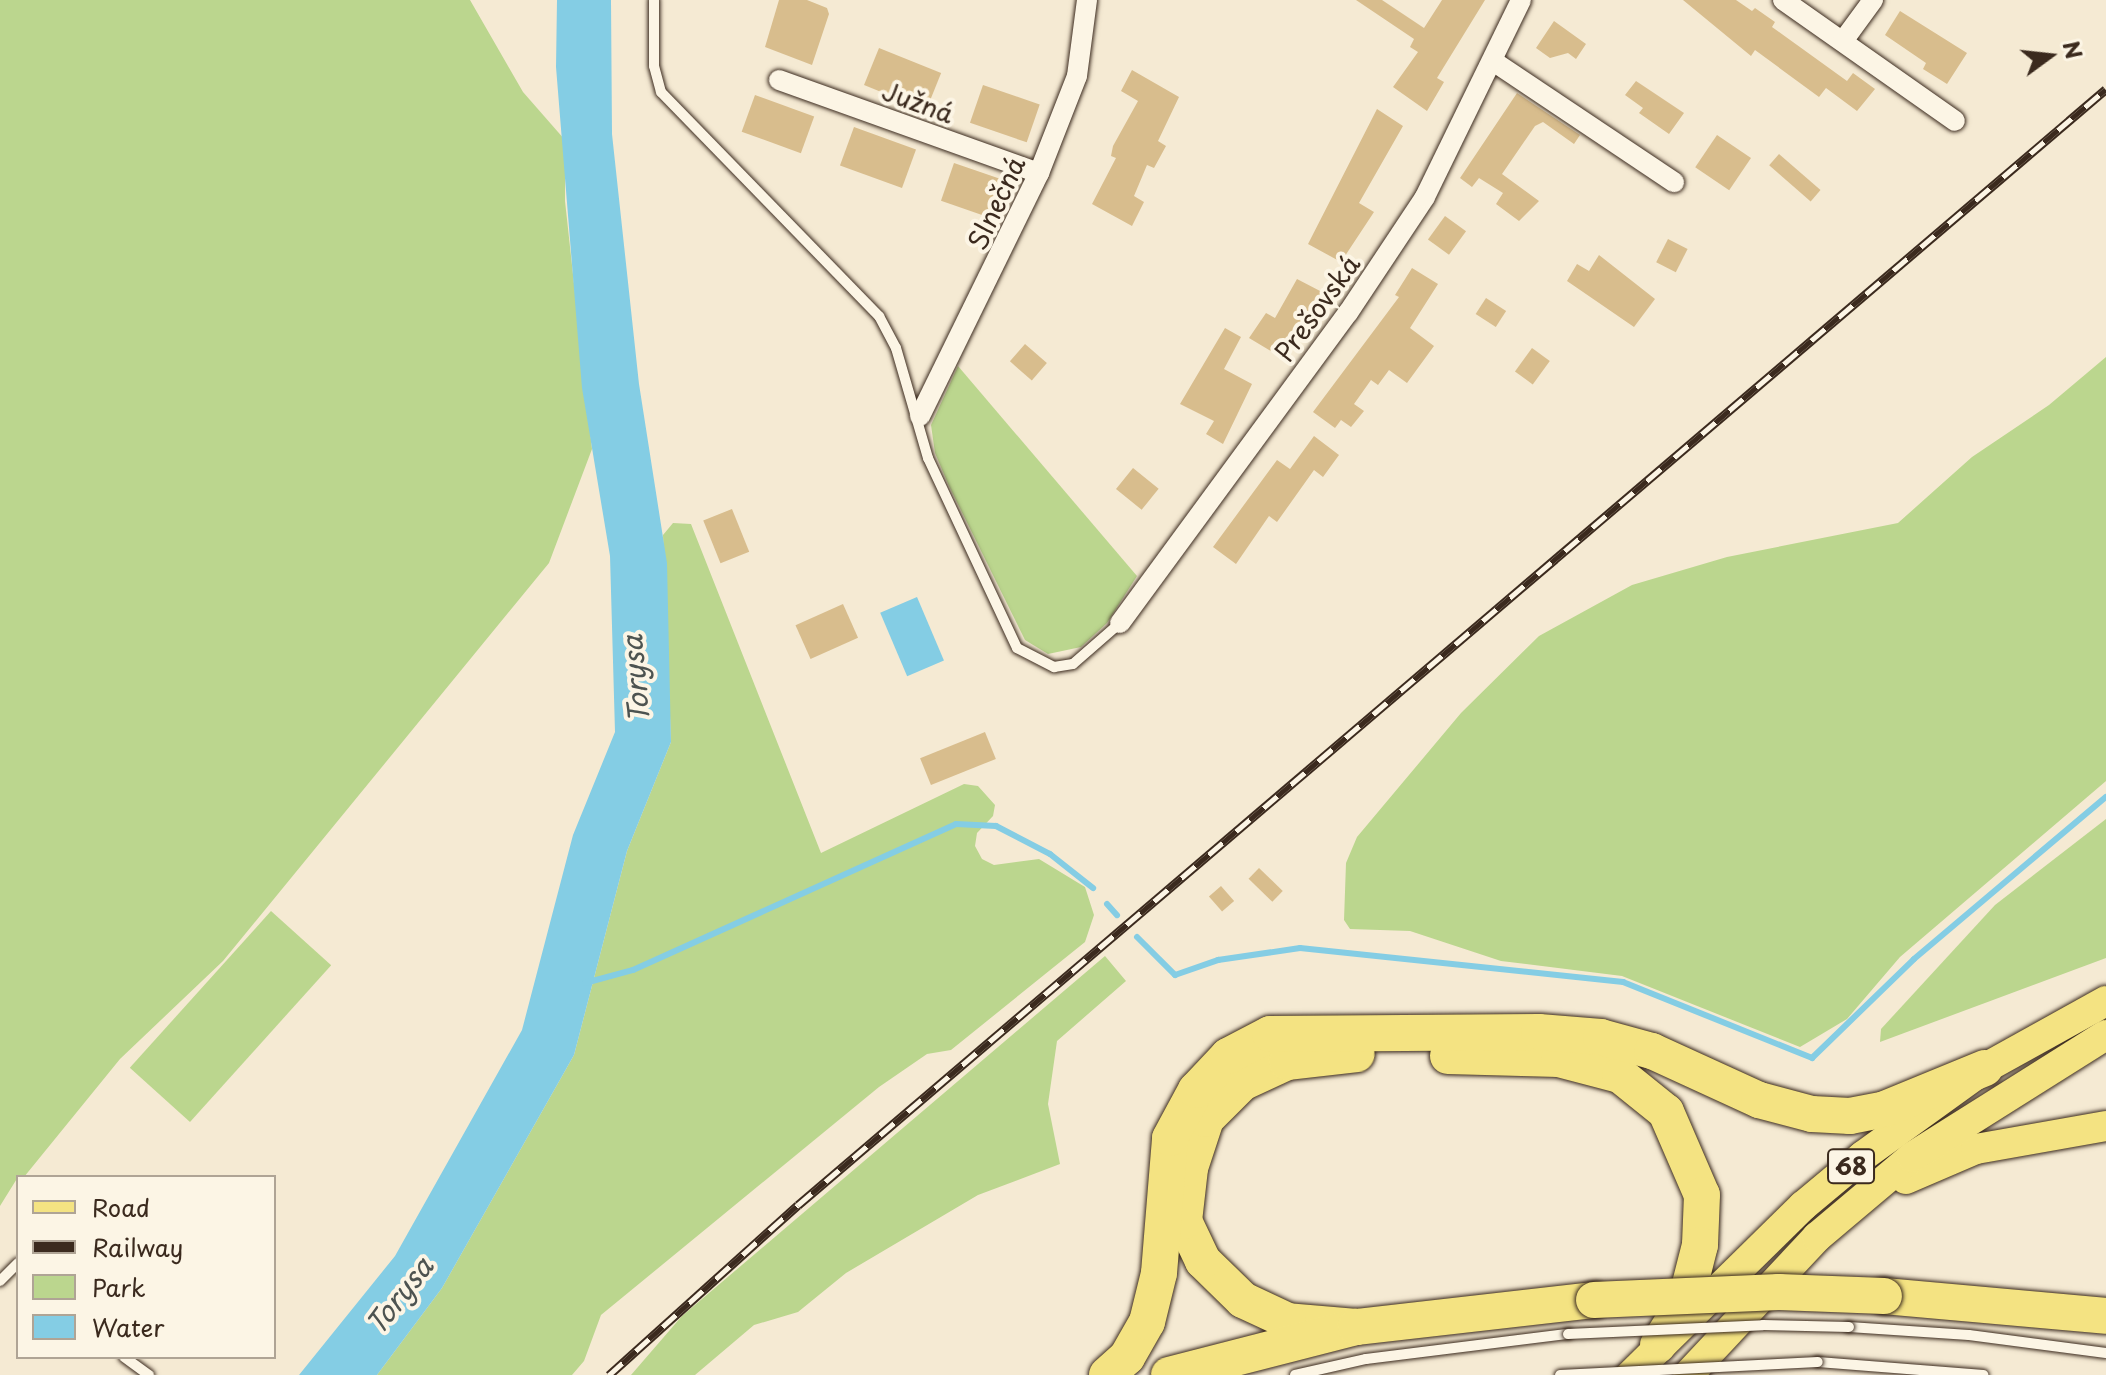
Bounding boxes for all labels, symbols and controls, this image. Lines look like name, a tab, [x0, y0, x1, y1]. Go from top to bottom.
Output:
north arrow	[2010, 16, 2090, 96]
text: N	[2055, 37, 2092, 62]
street label: Južná	[878, 75, 958, 129]
street label: Slnečná	[961, 151, 1031, 255]
street label: Prešovská	[1268, 249, 1366, 367]
water label: Torysa	[614, 634, 656, 724]
road number: 68	[1827, 1146, 1875, 1186]
legend	[16, 1175, 276, 1359]
text: Road	[92, 1189, 150, 1225]
text: Railway	[92, 1229, 183, 1265]
water label: Torysa	[359, 1250, 439, 1340]
text: Park	[92, 1269, 146, 1305]
text: Water	[92, 1309, 164, 1345]

